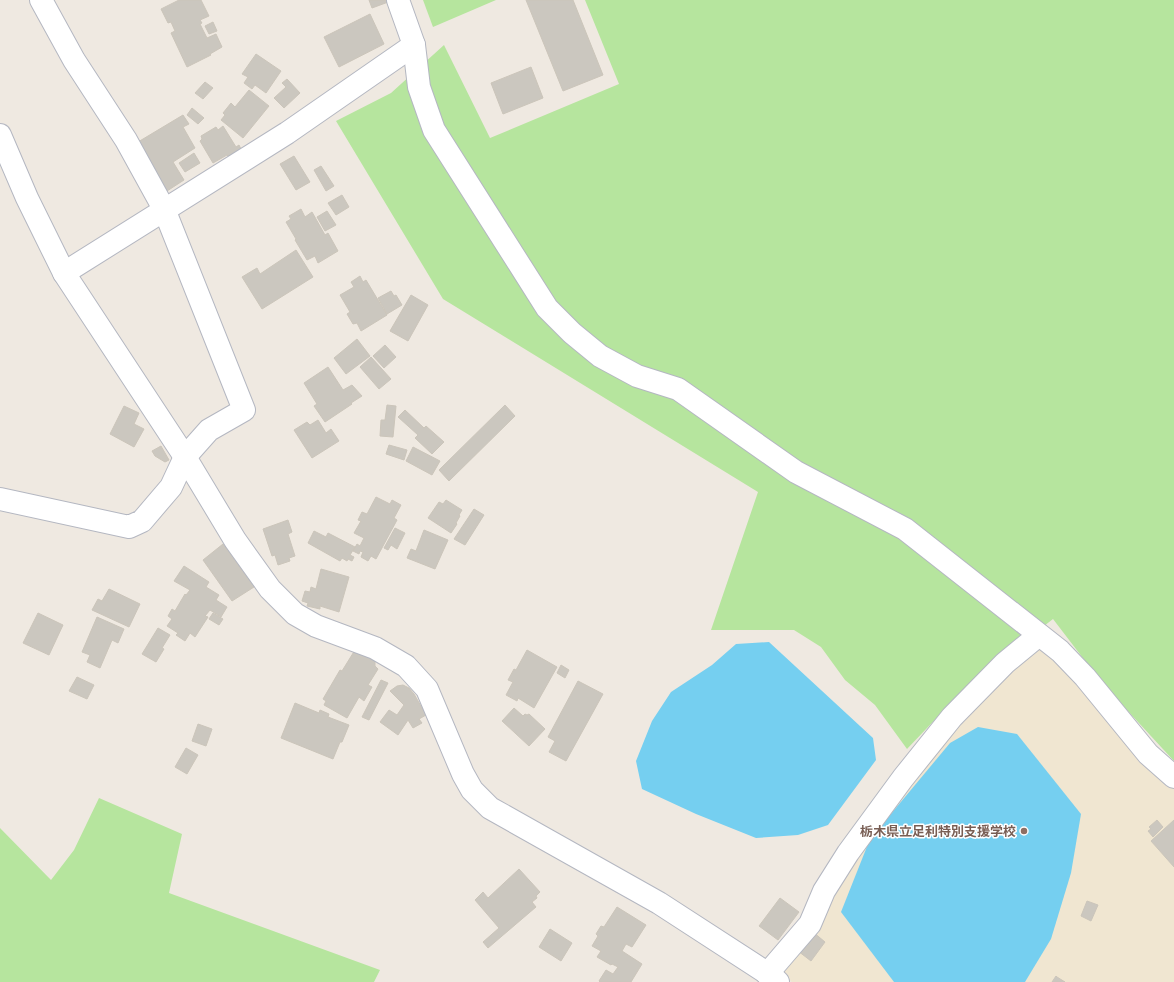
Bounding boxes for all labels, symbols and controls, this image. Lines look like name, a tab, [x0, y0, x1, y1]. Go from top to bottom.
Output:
place label: 栃木県立足利特別支援学校	[860, 822, 1016, 840]
marker: 栃木県立足利特別支援学校	[1019, 826, 1029, 836]

